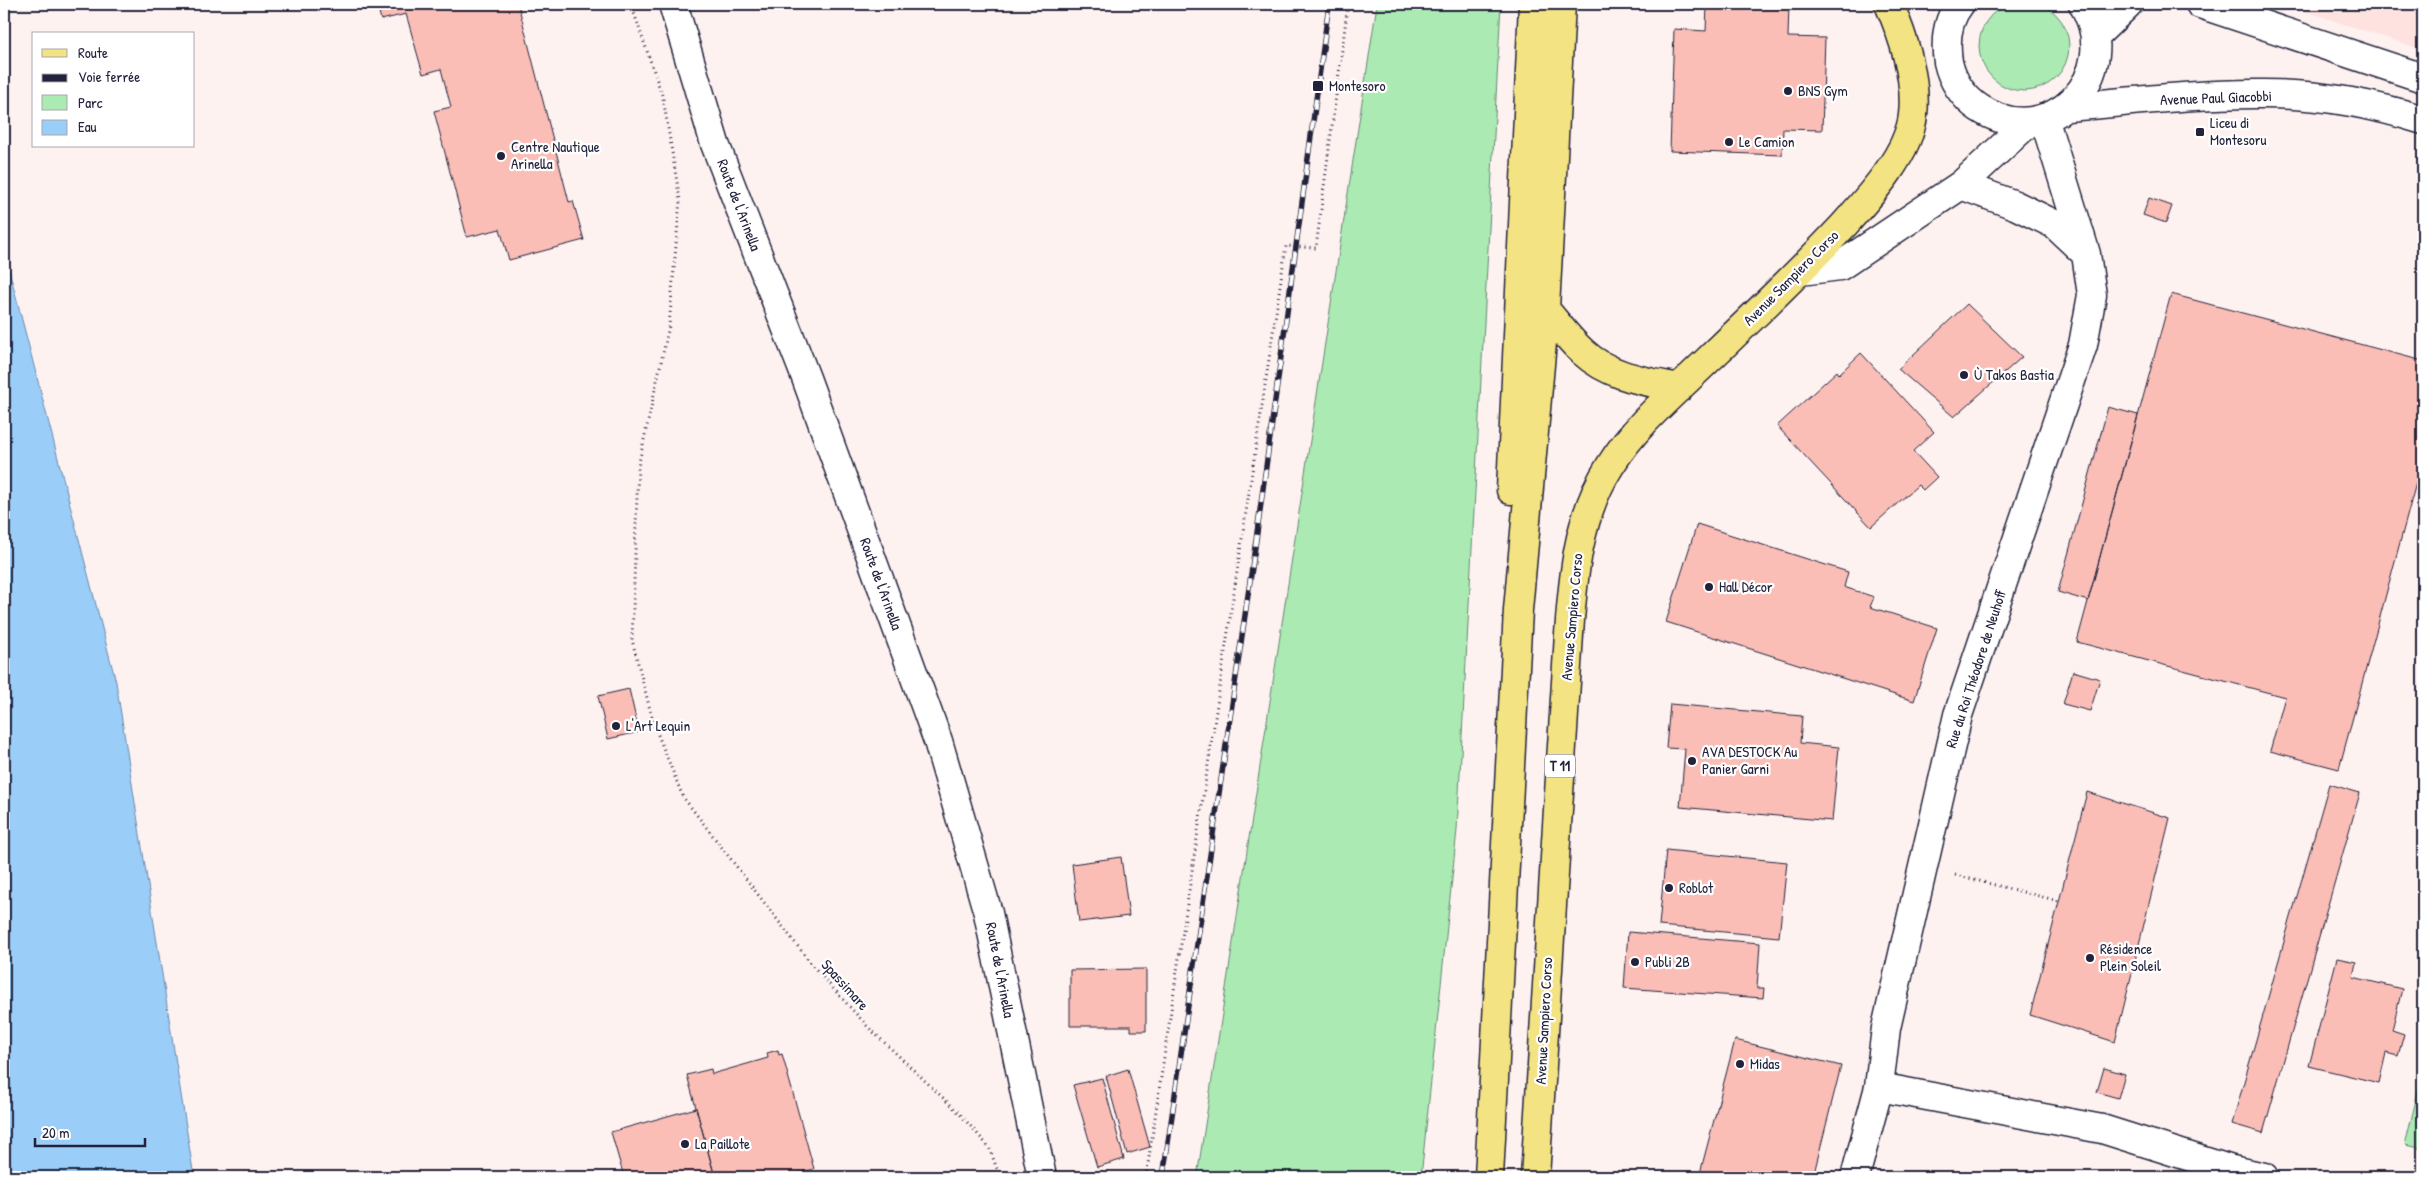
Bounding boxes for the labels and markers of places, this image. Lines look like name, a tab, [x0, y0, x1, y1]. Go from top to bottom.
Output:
place label: Montesoro	[1329, 75, 1386, 96]
marker: Montesoro	[1311, 79, 1325, 93]
place label: BNS Gym	[1798, 80, 1848, 101]
marker: BNS Gym	[1782, 85, 1794, 97]
place label: Liceu di Montesoru	[2210, 112, 2266, 150]
marker: Liceu di Montesoru	[2194, 126, 2206, 138]
place label: Le Camion	[1739, 131, 1795, 152]
place label: Centre Nautique Arinella	[511, 136, 600, 174]
marker: Le Camion	[1723, 136, 1735, 148]
marker: Centre Nautique Arinella	[495, 150, 507, 162]
place label: Ù Takos Bastia	[1974, 364, 2054, 385]
marker: Ù Takos Bastia	[1958, 369, 1970, 381]
place label: Hall Décor	[1719, 576, 1773, 597]
marker: Hall Décor	[1703, 581, 1715, 593]
place label: L'Art Lequin	[626, 715, 691, 736]
marker: L'Art Lequin	[610, 720, 622, 732]
place label: AVA DESTOCK Au Panier Garni	[1702, 741, 1797, 779]
marker: AVA DESTOCK Au Panier Garni	[1686, 755, 1698, 767]
place label: Roblot	[1679, 877, 1714, 898]
marker: Roblot	[1663, 882, 1675, 894]
place label: Résidence Plein Soleil	[2100, 938, 2161, 976]
place label: Publi 2B	[1645, 951, 1690, 972]
marker: Résidence Plein Soleil	[2084, 952, 2096, 964]
marker: Publi 2B	[1629, 956, 1641, 968]
place label: Midas	[1750, 1053, 1780, 1074]
marker: Midas	[1734, 1058, 1746, 1070]
place label: La Paillote	[695, 1133, 750, 1154]
marker: La Paillote	[679, 1138, 691, 1150]

